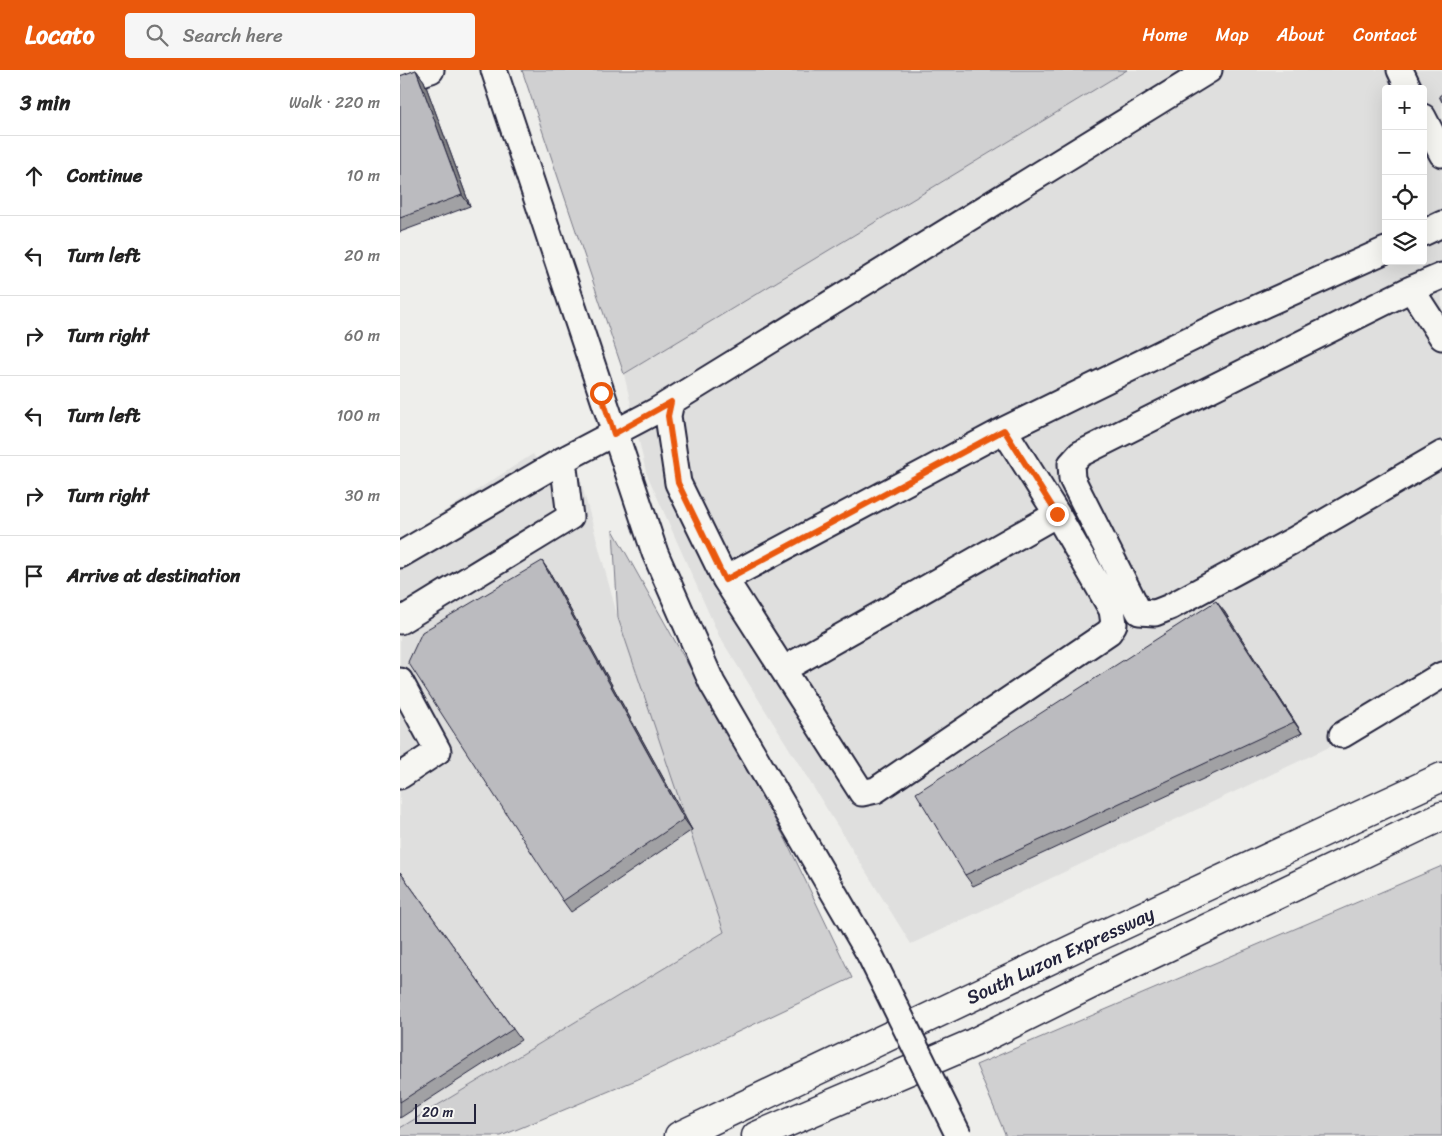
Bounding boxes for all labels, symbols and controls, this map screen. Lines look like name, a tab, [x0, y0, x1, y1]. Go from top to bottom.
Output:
search box	[125, 13, 475, 58]
text: Locato	[25, 14, 95, 56]
text: Search here	[183, 19, 283, 52]
text: Home	[1143, 19, 1188, 51]
text: Map	[1216, 19, 1249, 51]
text: About	[1277, 19, 1325, 51]
text: Contact	[1353, 19, 1417, 51]
icon: search	[143, 21, 171, 49]
text: 3 min	[20, 84, 70, 122]
map controls	[1382, 85, 1427, 265]
button: +	[1382, 85, 1427, 130]
text: Walk · 220 m	[289, 88, 380, 117]
button: −	[1382, 130, 1427, 175]
text: Continue	[67, 159, 143, 192]
text: 10 m	[347, 161, 380, 190]
icon: ahead	[20, 162, 48, 190]
button: locate	[1382, 175, 1427, 220]
button: layers	[1382, 220, 1427, 265]
text: Turn left	[67, 239, 140, 272]
text: 20 m	[344, 241, 380, 270]
icon: left	[20, 242, 48, 270]
text: Turn right	[67, 319, 149, 352]
text: 60 m	[344, 321, 380, 350]
icon: right	[20, 322, 48, 350]
route start	[590, 382, 613, 405]
text: Turn left	[67, 399, 140, 432]
text: 100 m	[336, 401, 380, 430]
icon: left	[20, 402, 48, 430]
text: Turn right	[67, 479, 149, 512]
text: 30 m	[345, 481, 380, 510]
icon: right	[20, 482, 48, 510]
route end	[1046, 503, 1069, 526]
text: Arrive at destination	[67, 559, 240, 592]
icon: arrive	[20, 562, 48, 590]
street label: South Luzon Expressway	[960, 897, 1160, 1014]
text: 20 m	[422, 1100, 453, 1125]
scale bar	[415, 1101, 476, 1124]

